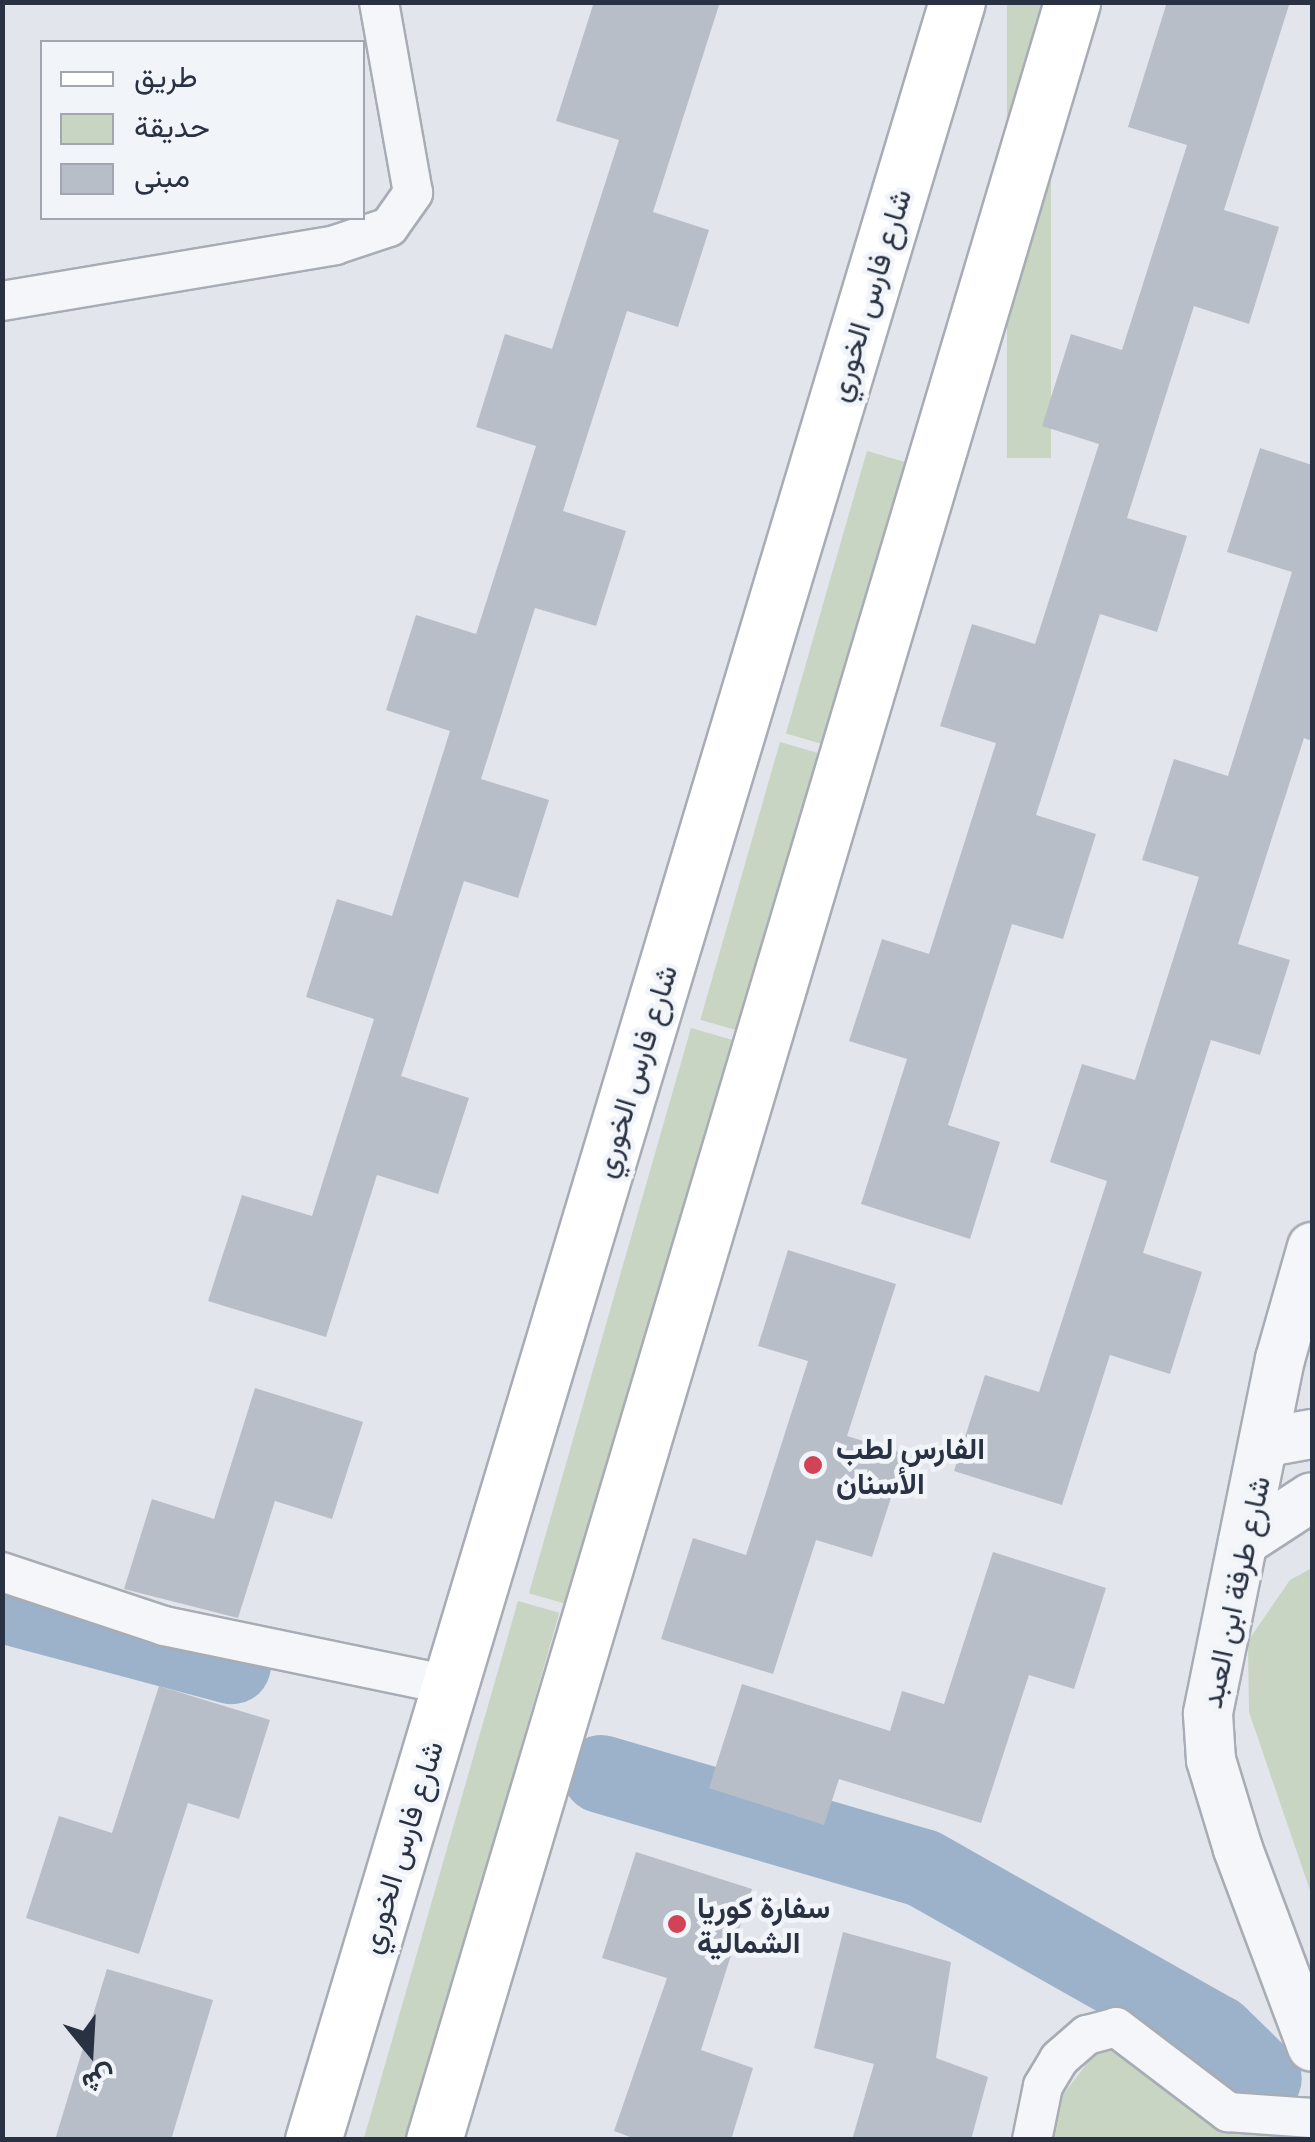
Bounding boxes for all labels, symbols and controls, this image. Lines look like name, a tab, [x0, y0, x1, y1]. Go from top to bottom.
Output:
legend	[40, 40, 365, 220]
text: طريق	[134, 56, 198, 95]
text: حديقة	[134, 106, 210, 145]
text: مبنى	[134, 156, 190, 195]
street label: شارع فارس الخوري	[820, 184, 918, 406]
street label: شارع فارس الخوري	[586, 960, 684, 1182]
place label: الفارس لطب الأسنان	[836, 1430, 985, 1500]
marker: الفارس لطب الأسنان	[800, 1452, 826, 1478]
street label: شارع طرفة ابن العبد	[1193, 1473, 1277, 1711]
street label: شارع فارس الخوري	[352, 1736, 450, 1958]
place label: سفارة كوريا الشمالية	[697, 1889, 830, 1960]
marker: سفارة كوريا الشمالية	[666, 1913, 688, 1935]
north arrow	[40, 2002, 140, 2102]
text: ش	[78, 2058, 121, 2104]

